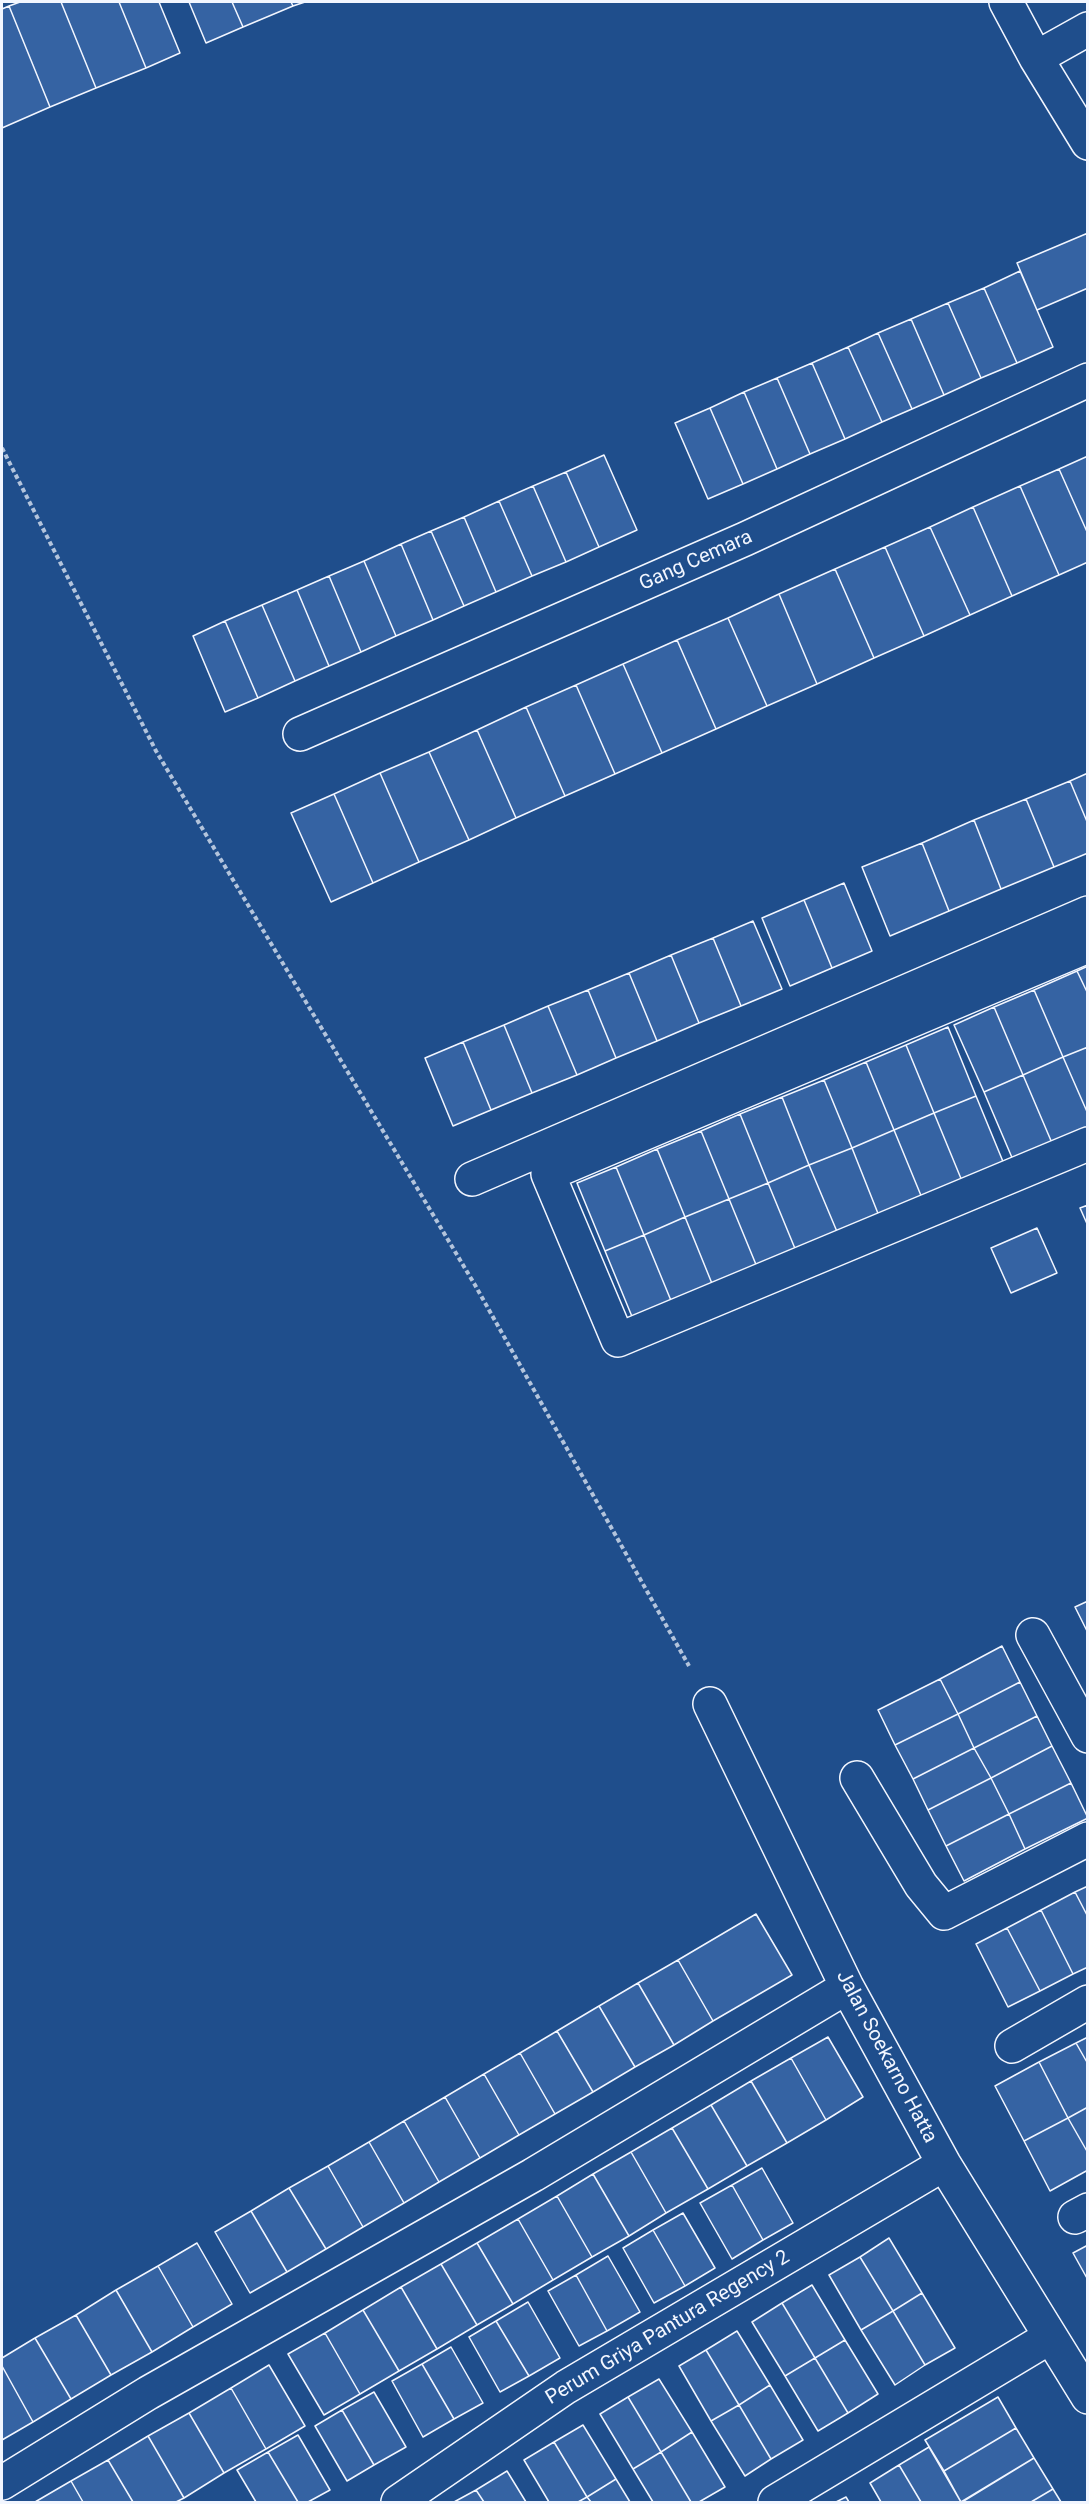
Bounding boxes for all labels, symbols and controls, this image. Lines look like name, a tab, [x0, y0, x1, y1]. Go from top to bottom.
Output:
street label: Gang Cemara	[636, 525, 756, 597]
street label: Jalan Soekarno Hatta	[830, 1967, 942, 2147]
street label: Perum Griya Pantura Regency 2	[542, 2246, 794, 2410]

